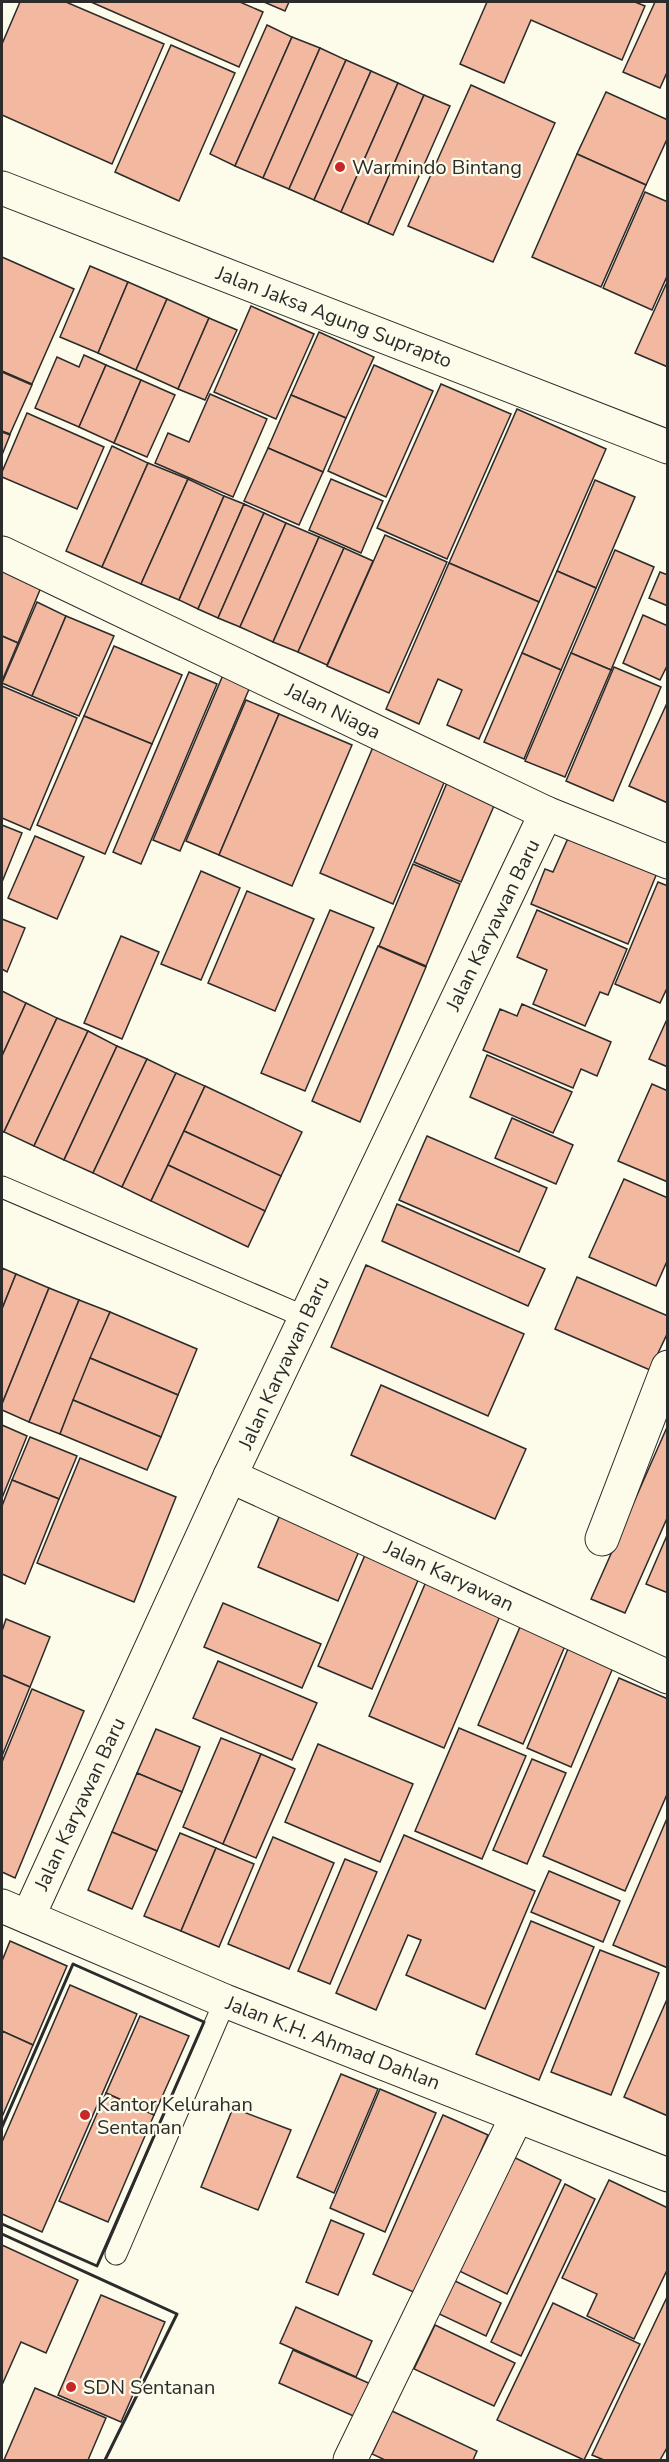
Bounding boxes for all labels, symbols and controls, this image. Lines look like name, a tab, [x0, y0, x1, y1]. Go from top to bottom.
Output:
place label: Warmindo Bintang	[352, 154, 522, 181]
marker: Warmindo Bintang	[333, 160, 347, 174]
street label: Jalan Jaksa Agung Suprapto	[211, 259, 456, 374]
street label: Jalan Niaga	[280, 676, 385, 746]
street label: Jalan Karyawan Baru	[439, 835, 546, 1016]
street label: Jalan Karyawan Baru	[232, 1272, 336, 1455]
street label: Jalan Karyawan	[379, 1534, 518, 1618]
street label: Jalan Karyawan Baru	[28, 1713, 132, 1896]
street label: Jalan K.H. Ahmad Dahlan	[221, 1989, 444, 2096]
place label: Kantor Kelurahan Sentanan	[97, 2091, 253, 2141]
marker: Kantor Kelurahan Sentanan	[78, 2108, 92, 2122]
place label: SDN Sentanan	[83, 2374, 215, 2401]
marker: SDN Sentanan	[64, 2380, 78, 2394]

